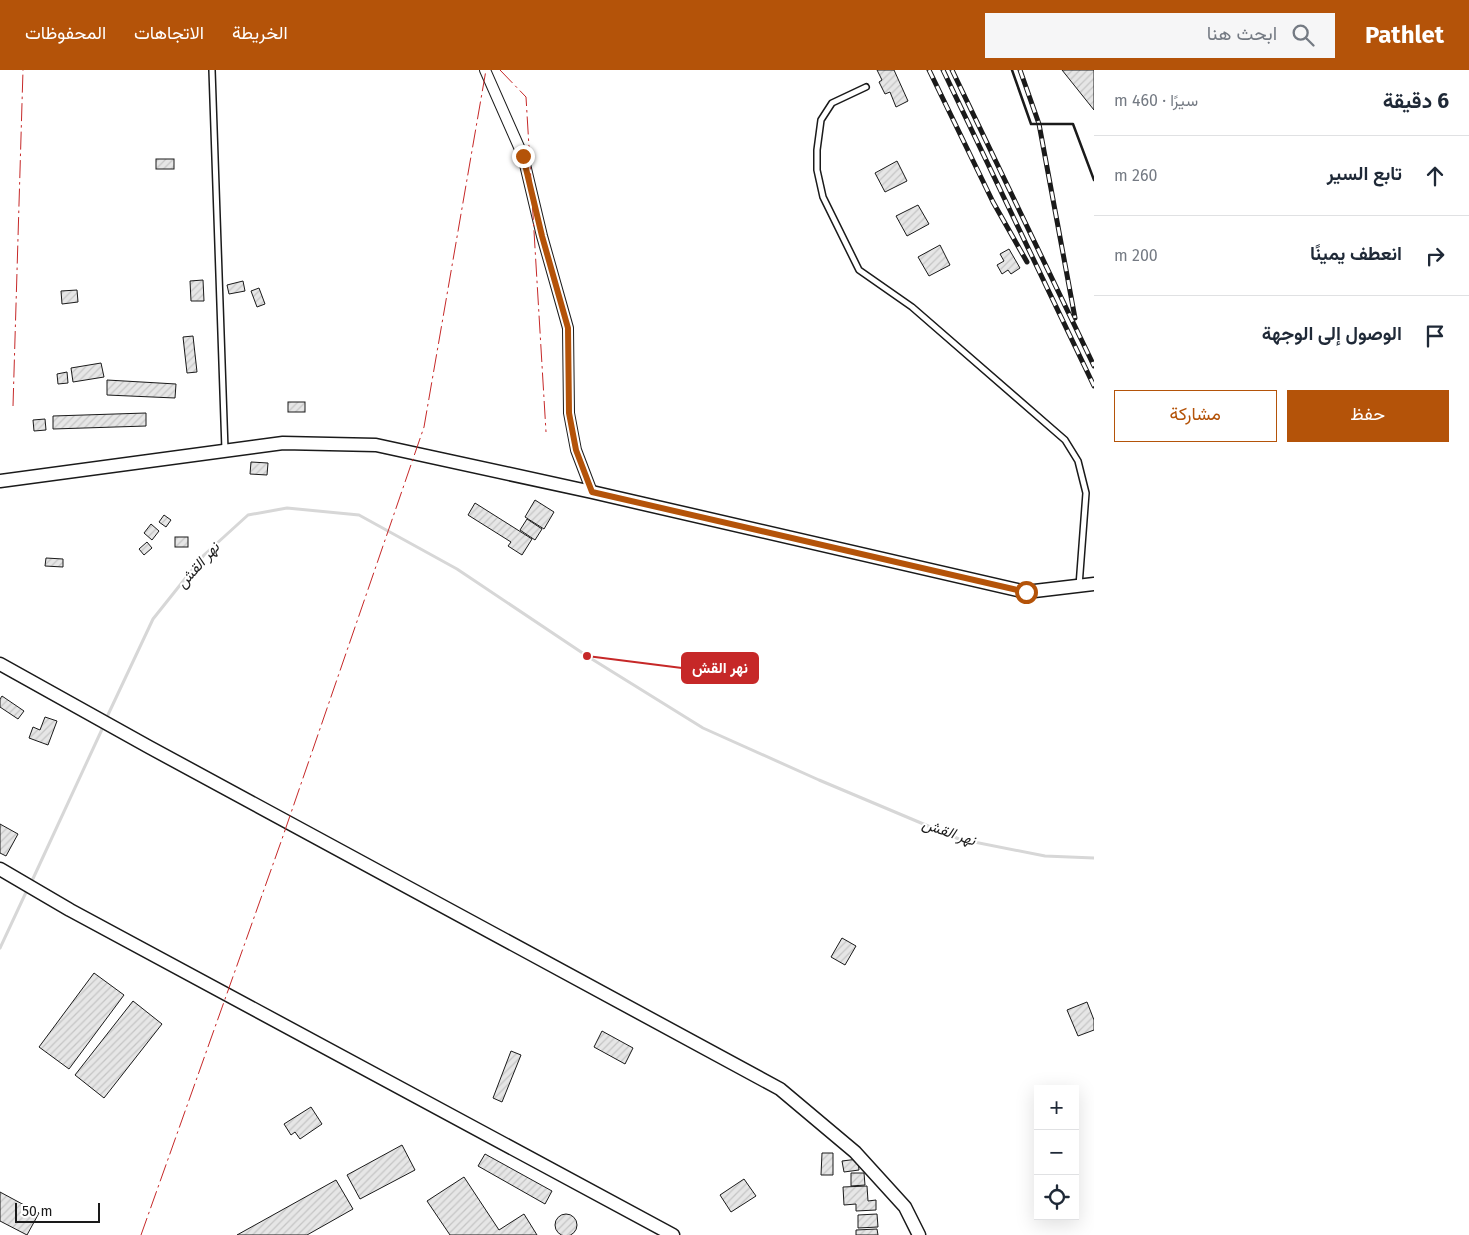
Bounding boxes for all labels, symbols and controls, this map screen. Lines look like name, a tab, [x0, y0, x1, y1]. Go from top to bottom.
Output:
search box	[985, 13, 1335, 58]
icon: search	[1289, 21, 1317, 49]
text: Pathlet	[1365, 21, 1444, 49]
text: المحفوظات	[25, 22, 106, 44]
text: الاتجاهات	[134, 22, 204, 44]
text: الخريطة	[232, 22, 288, 44]
text: ابحث هنا	[1207, 22, 1277, 45]
text: 6 دقيقة	[1383, 88, 1449, 114]
text: سيرًا · 460 m	[1114, 91, 1198, 110]
route end	[512, 145, 535, 168]
text: تابع السير	[1327, 162, 1402, 185]
icon: ahead	[1421, 162, 1449, 190]
text: 260 m	[1114, 166, 1157, 185]
text: انعطف يمينًا	[1310, 242, 1402, 265]
icon: right	[1421, 242, 1449, 270]
text: 200 m	[1114, 246, 1158, 265]
text: الوصول إلى الوجهة	[1262, 322, 1402, 345]
icon: arrive	[1421, 322, 1449, 350]
button: مشاركة	[1114, 390, 1277, 442]
button: حفظ	[1287, 390, 1449, 442]
water label: نهر القش	[173, 538, 224, 592]
route start	[1015, 581, 1038, 604]
callout: نهر القش	[682, 653, 758, 683]
text: نهر القش	[692, 659, 748, 677]
water label: نهر القش	[920, 814, 979, 850]
map controls	[1034, 1085, 1079, 1220]
button: +	[1034, 1085, 1079, 1130]
button: −	[1034, 1130, 1079, 1175]
button: locate	[1034, 1175, 1079, 1220]
scale bar	[15, 1200, 100, 1223]
text: 50 m	[22, 1203, 53, 1220]

